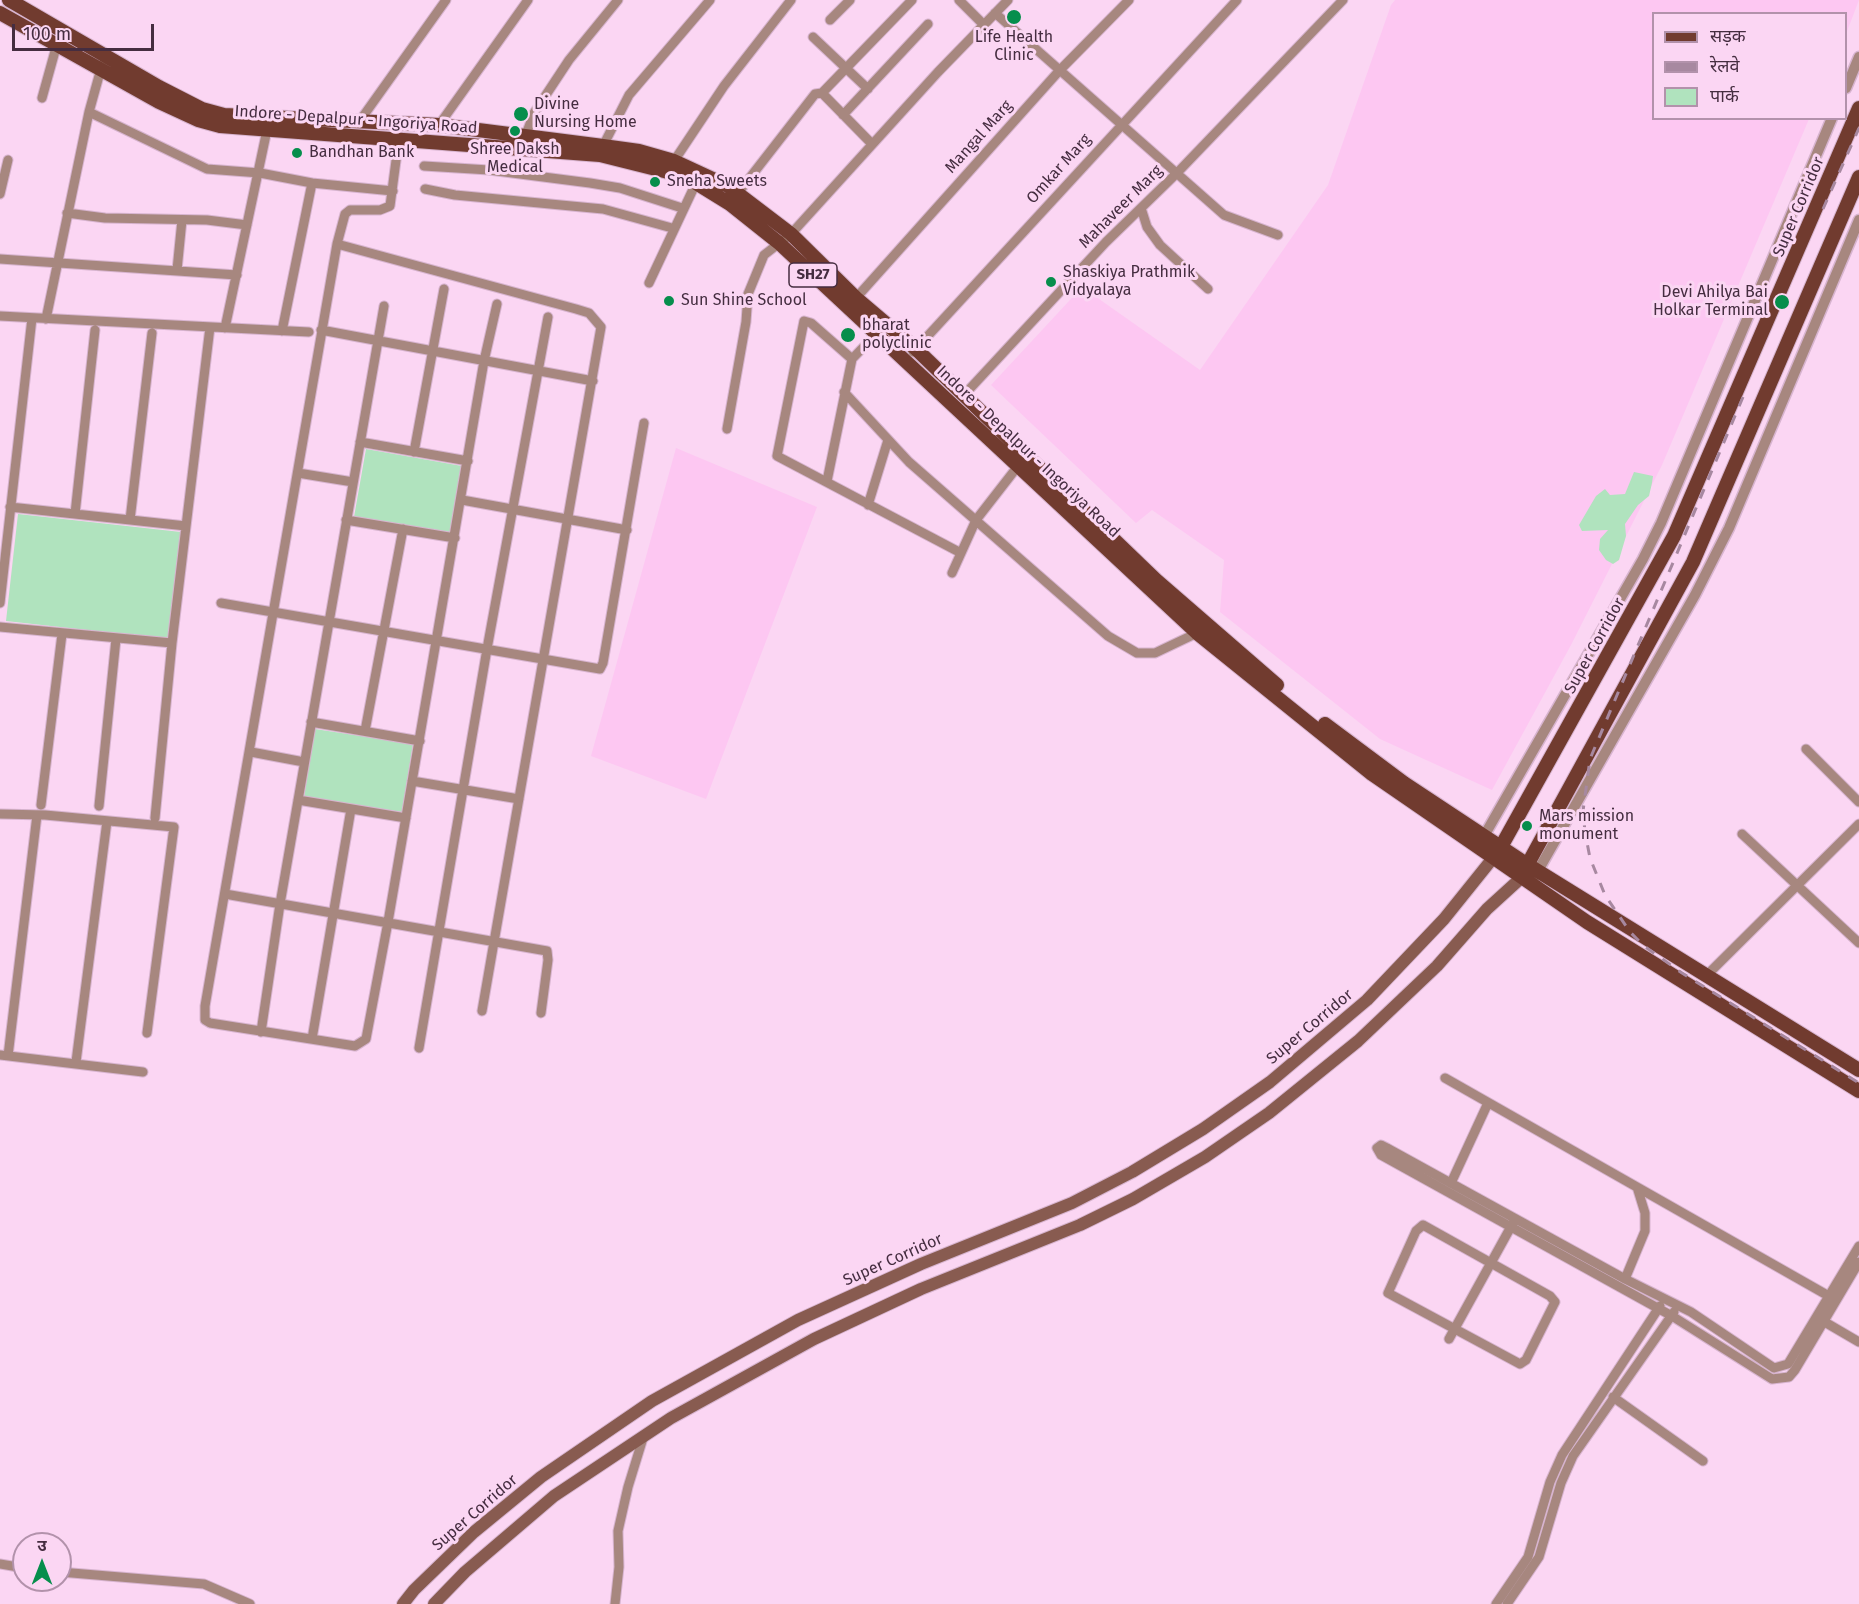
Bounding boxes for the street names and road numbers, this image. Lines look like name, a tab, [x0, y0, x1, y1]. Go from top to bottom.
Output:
street label: Mangal Marg	[941, 97, 1017, 177]
street label: Indore - Depalpur - Ingoriya Road	[234, 102, 478, 138]
street label: Omkar Marg	[1023, 130, 1095, 208]
street label: Super Corridor	[1769, 154, 1829, 260]
street label: Mahaveer Marg	[1075, 161, 1167, 253]
road number: SH27	[789, 263, 837, 287]
street label: Indore - Depalpur - Ingoriya Road	[932, 362, 1124, 542]
street label: Super Corridor	[1561, 595, 1629, 697]
street label: Super Corridor	[1263, 985, 1357, 1069]
street label: Super Corridor	[840, 1230, 946, 1290]
street label: Super Corridor	[428, 1471, 522, 1555]

